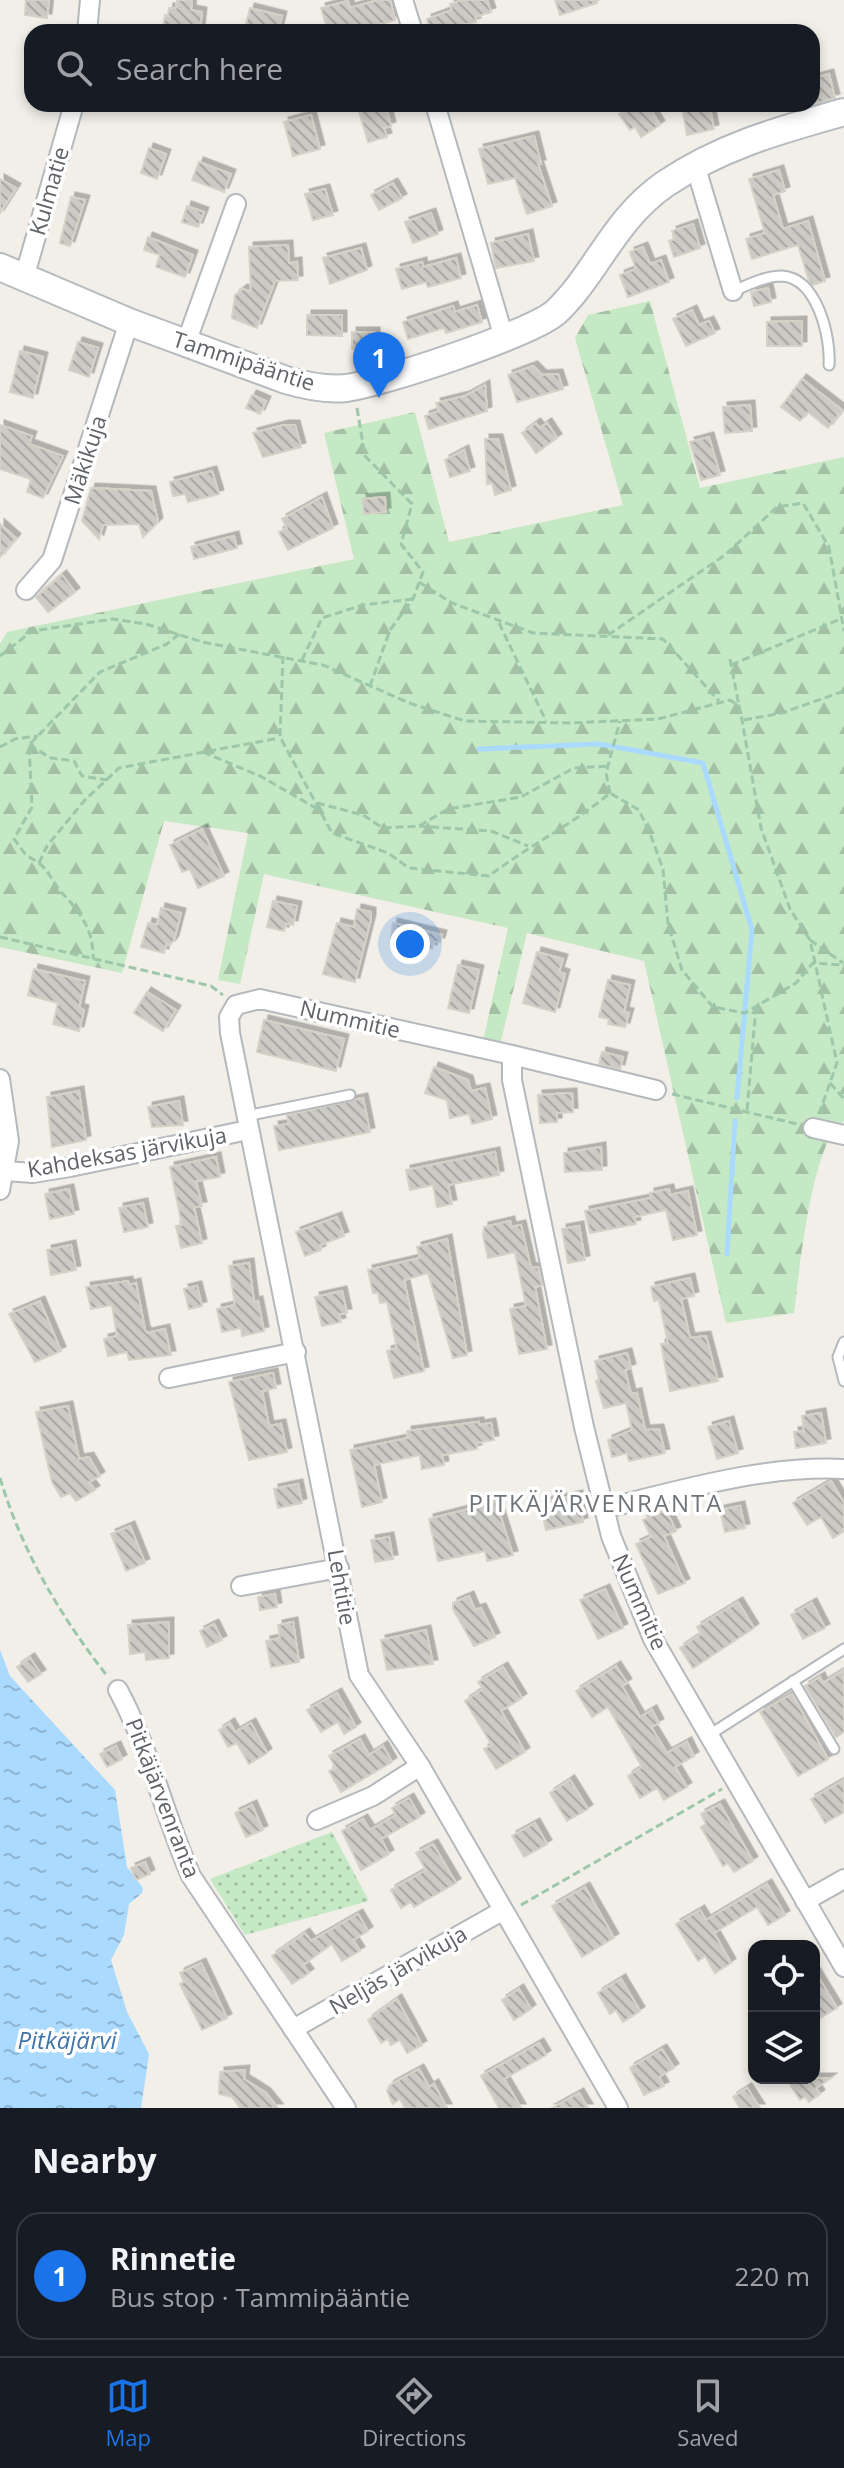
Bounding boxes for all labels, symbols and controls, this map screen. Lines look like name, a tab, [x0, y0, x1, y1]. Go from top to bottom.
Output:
search box	[24, 24, 820, 112]
icon: search	[52, 46, 96, 90]
text: Search here	[116, 48, 283, 89]
street label: Kulmatie	[21, 143, 75, 239]
street label: Tammipääntie	[169, 323, 319, 397]
pin: 1	[353, 332, 405, 398]
street label: Mäkikuja	[56, 411, 113, 508]
your location	[390, 924, 430, 964]
street label: Nummitie	[297, 992, 403, 1044]
street label: Kahdeksas järvikuja	[25, 1119, 229, 1183]
district label: PITKÄJÄRVENRANTA	[469, 1486, 723, 1519]
street label: Lehtitie	[322, 1547, 364, 1627]
street label: Nummitie	[606, 1549, 675, 1654]
street label: Pitkäjärvenranta	[120, 1713, 208, 1882]
street label: Neljäs järvikuja	[323, 1917, 472, 2021]
map controls	[748, 1940, 820, 2084]
button: locate	[748, 1940, 820, 2012]
button: layers	[748, 2012, 820, 2084]
water label: Pitkäjärvi	[17, 2023, 117, 2056]
text: Nearby	[32, 2137, 157, 2183]
text: Rinnetie	[110, 2238, 236, 2279]
text: 1	[53, 2258, 67, 2294]
text: 220 m	[735, 2258, 810, 2294]
text: Bus stop · Tammipääntie	[110, 2279, 410, 2315]
tab: Map	[106, 2374, 151, 2452]
tab: Directions	[362, 2374, 466, 2452]
tab: Saved	[677, 2374, 738, 2452]

